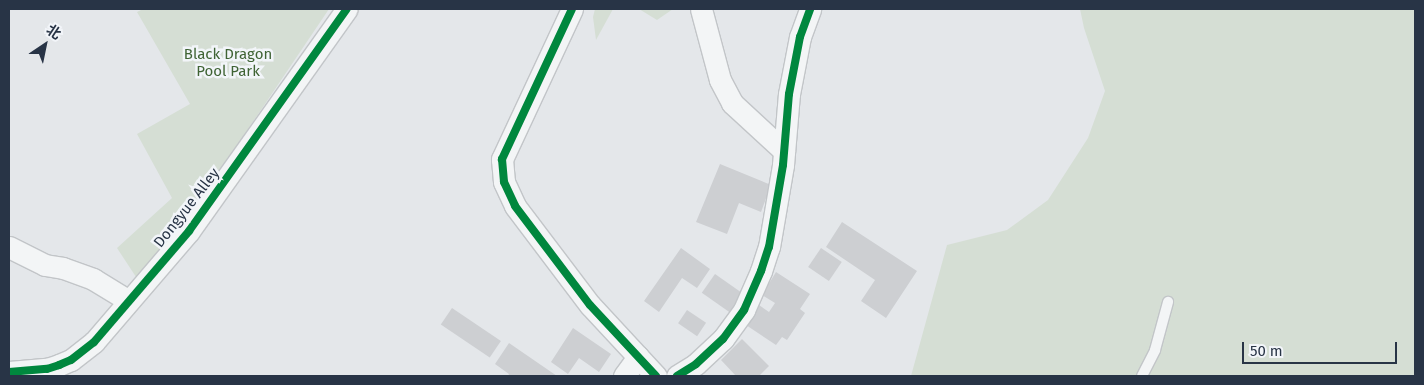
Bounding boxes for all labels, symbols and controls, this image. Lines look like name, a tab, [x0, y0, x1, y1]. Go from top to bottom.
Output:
north arrow	[20, 20, 70, 70]
text: 北	[43, 21, 64, 43]
park label: Black Dragon Pool Park	[184, 45, 272, 80]
street label: Dongyue Alley	[150, 165, 224, 251]
scale bar	[1244, 332, 1399, 364]
text: 50 m	[1250, 342, 1283, 360]

